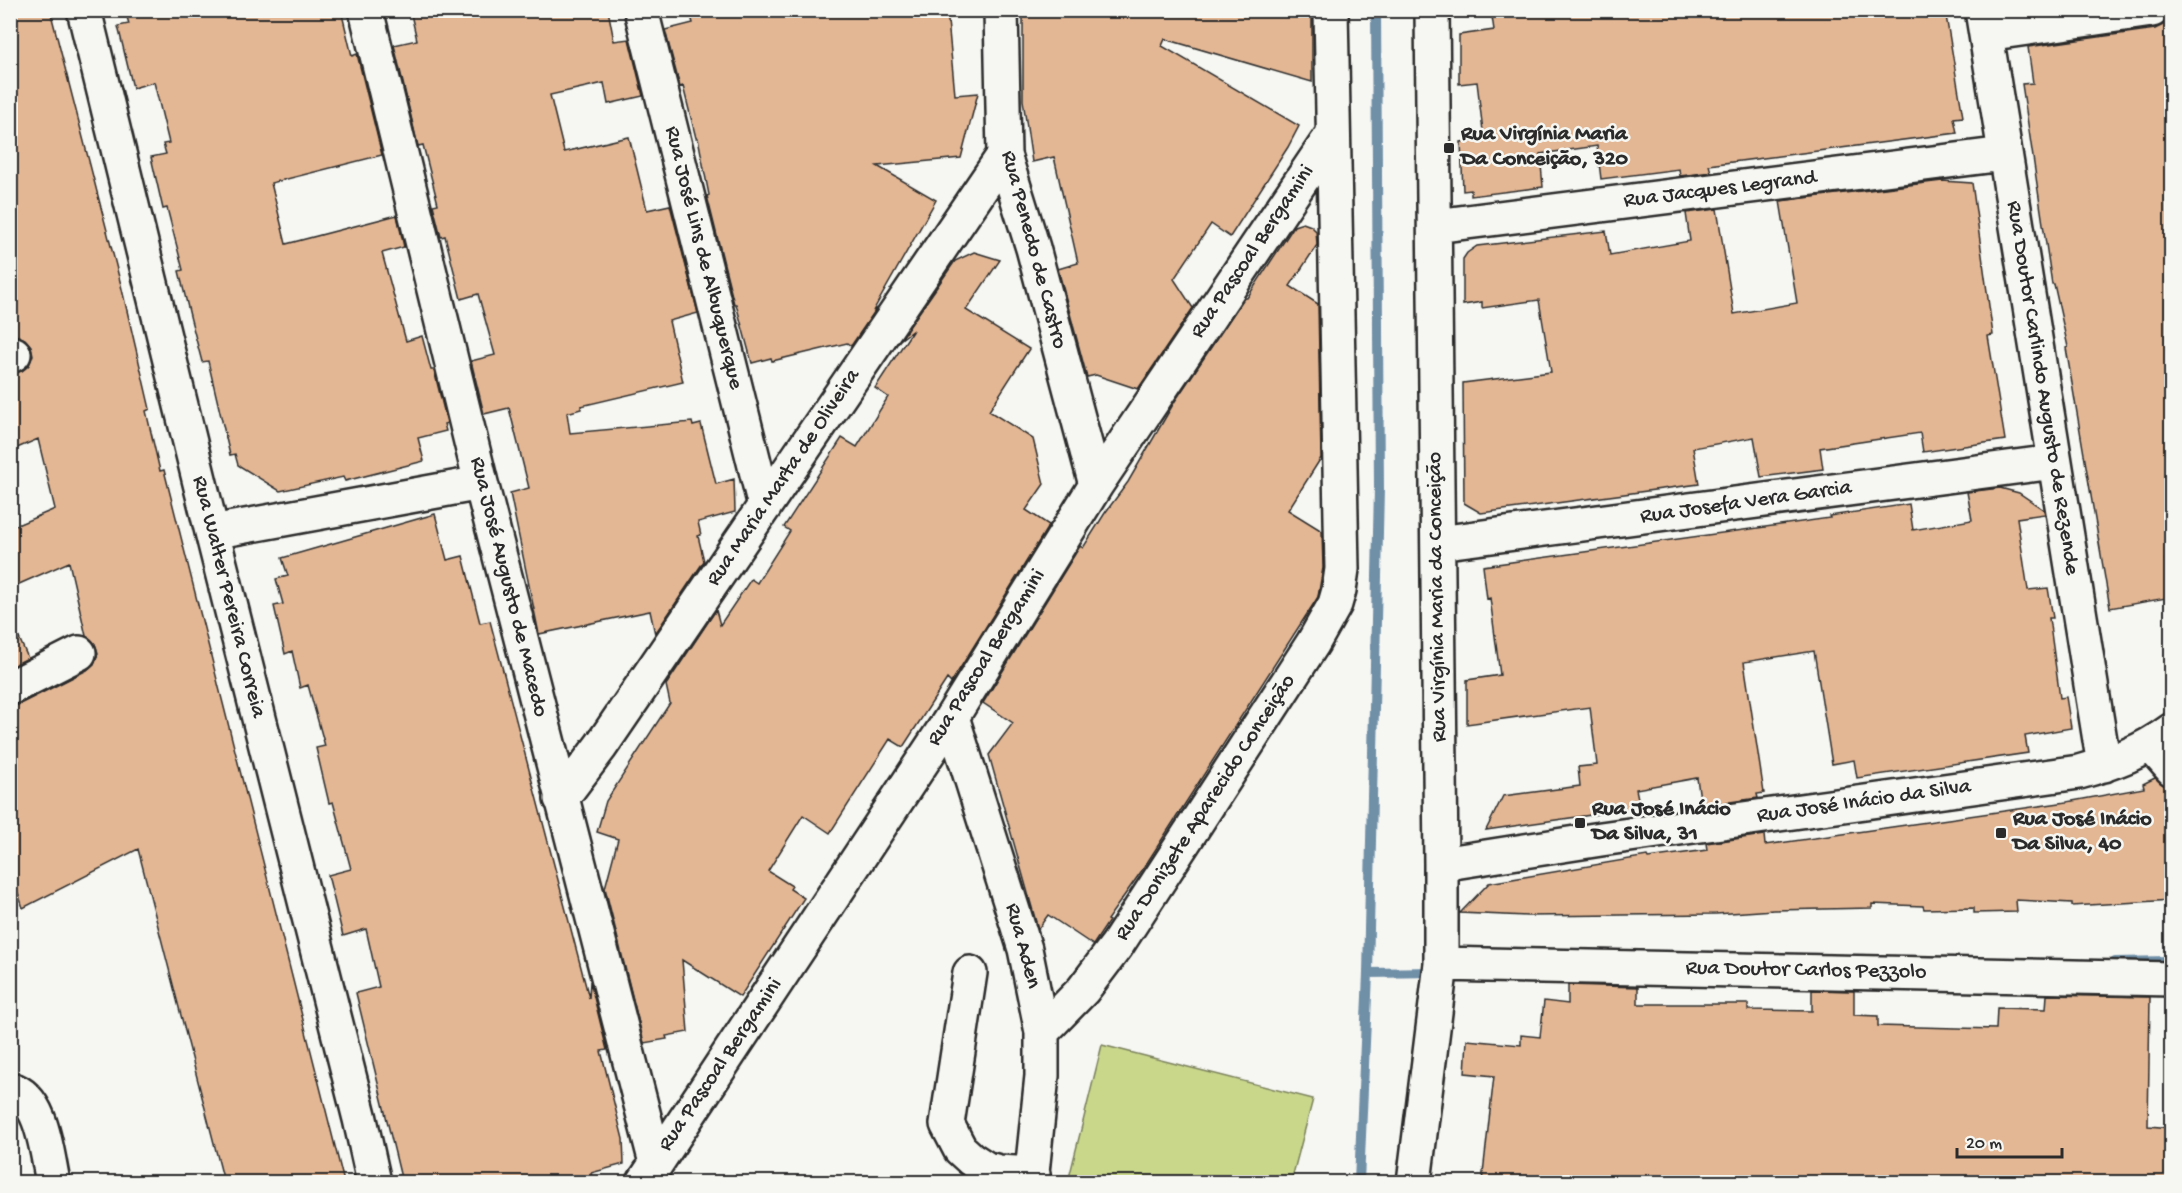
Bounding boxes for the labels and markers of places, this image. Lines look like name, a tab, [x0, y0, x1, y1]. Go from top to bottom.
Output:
place label: Rua Virgínia Maria Da Conceição, 320	[1459, 122, 1629, 173]
marker: Rua Virgínia Maria Da Conceição, 320	[1442, 141, 1456, 155]
place label: Rua José Inácio Da Silva, 31	[1590, 797, 1731, 848]
place label: Rua José Inácio Da Silva, 40	[2011, 807, 2152, 858]
marker: Rua José Inácio Da Silva, 31	[1573, 816, 1587, 830]
marker: Rua José Inácio Da Silva, 40	[1994, 826, 2008, 840]

